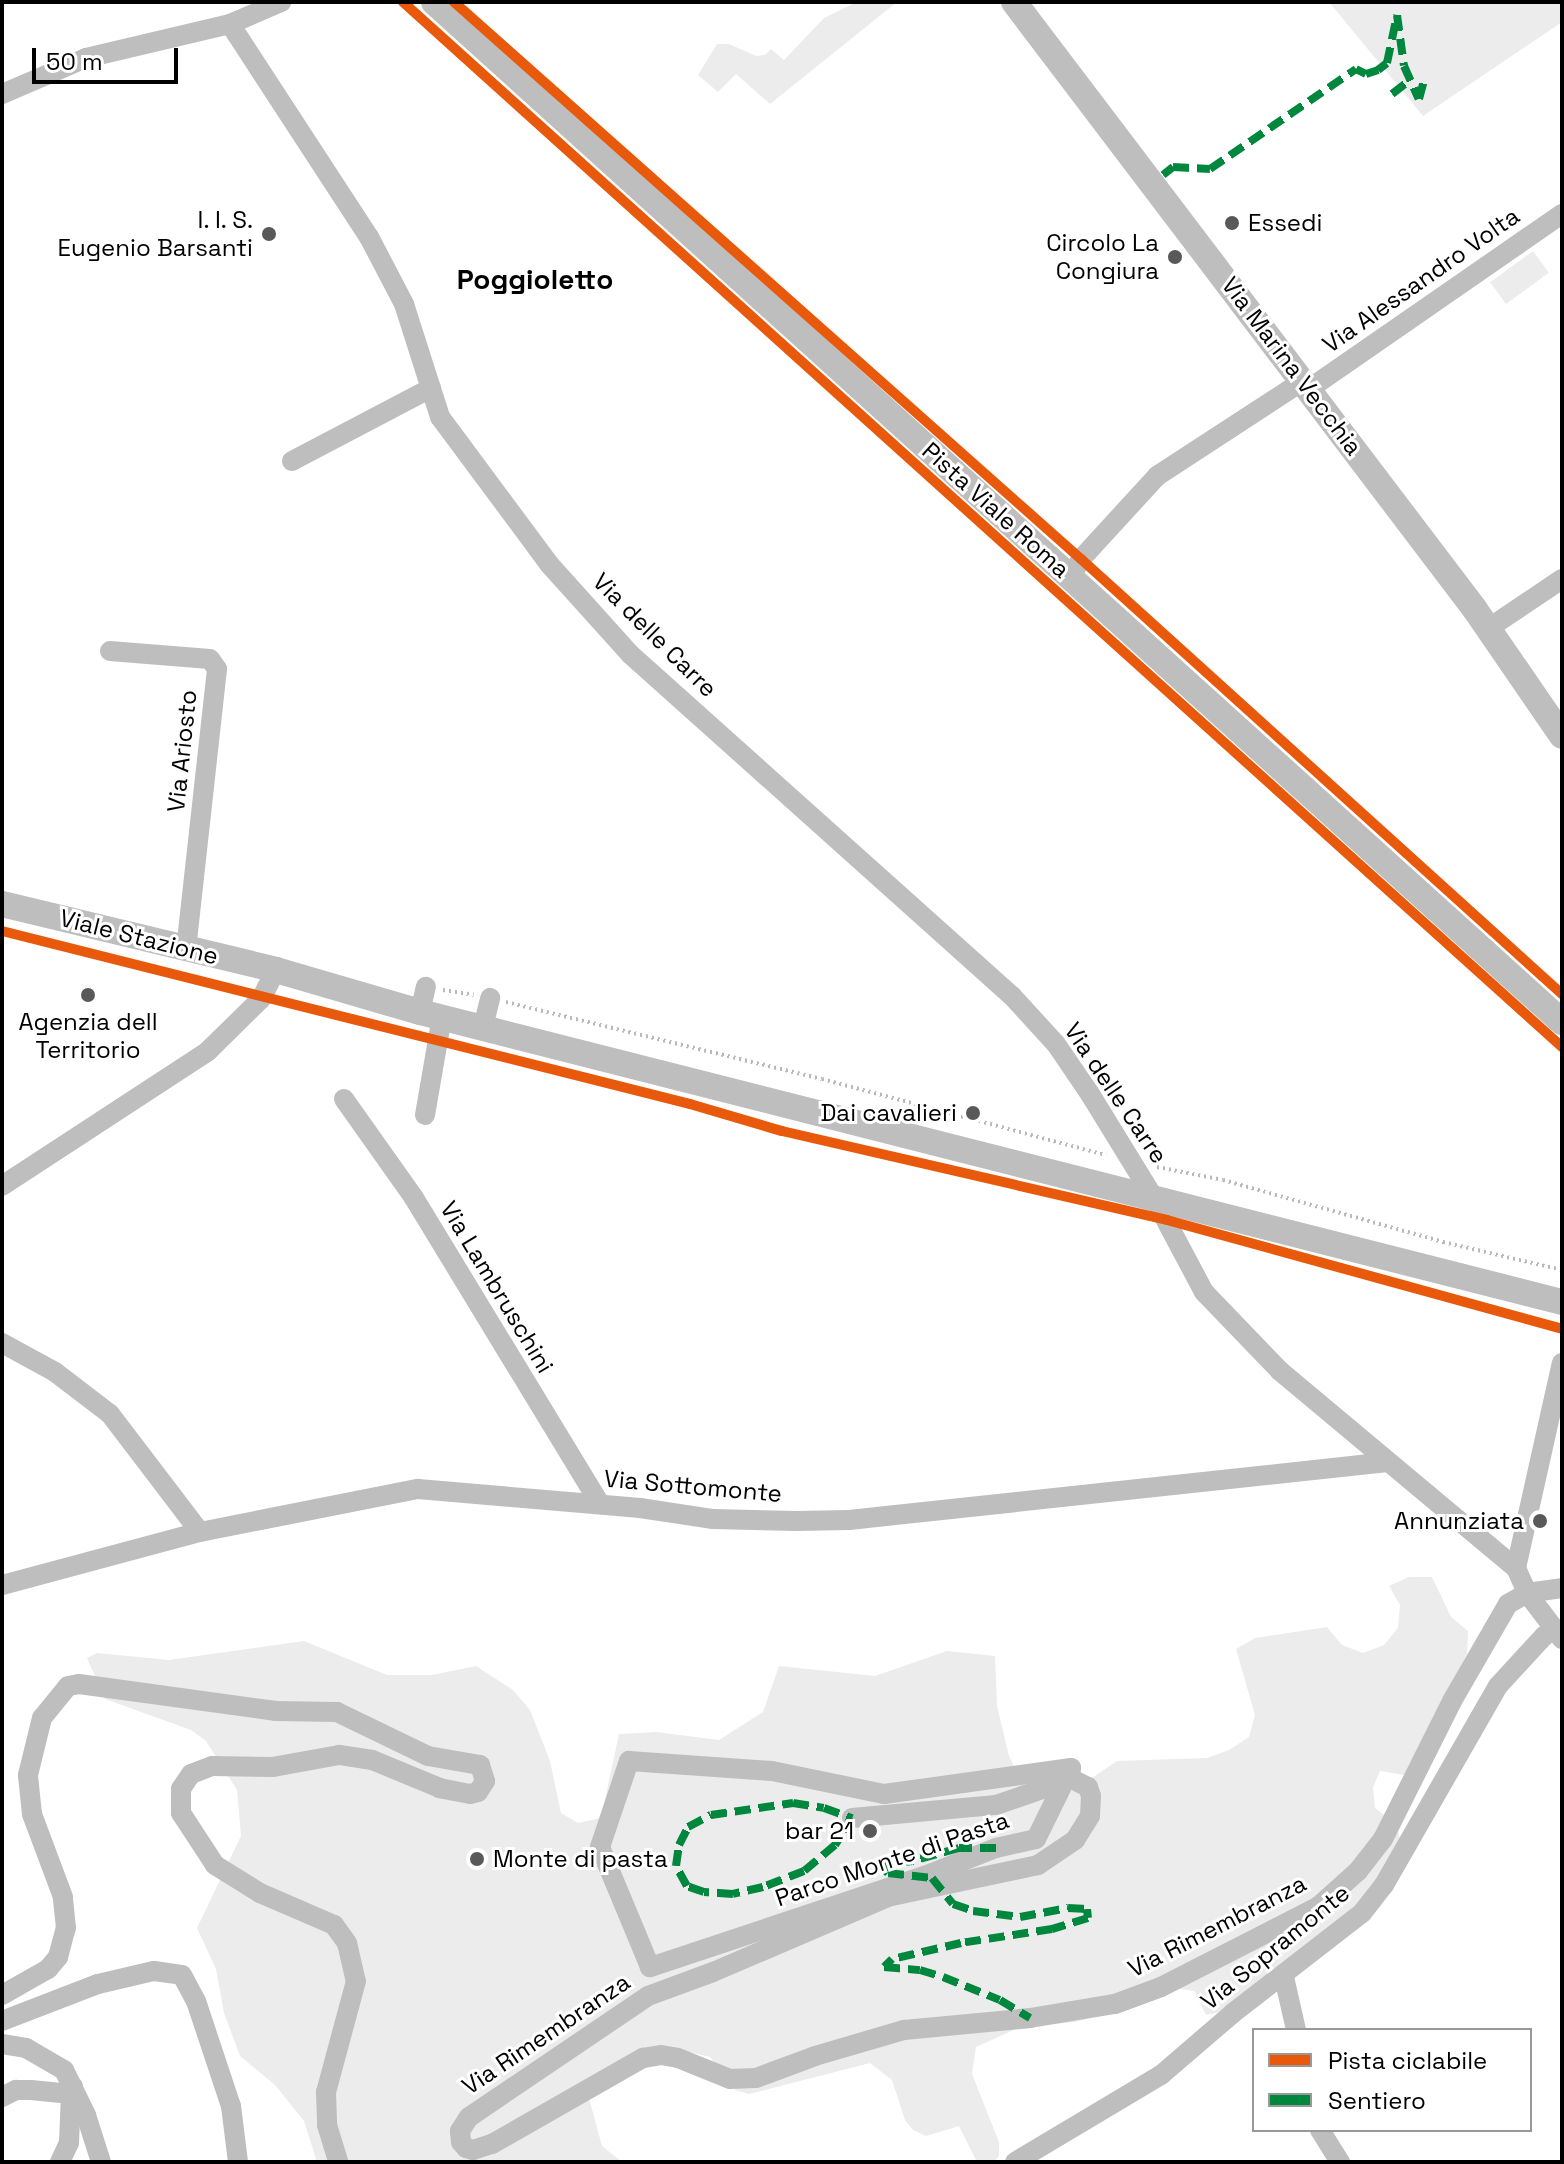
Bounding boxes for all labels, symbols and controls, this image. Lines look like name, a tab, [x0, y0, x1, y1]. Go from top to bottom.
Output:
scale bar	[36, 32, 182, 82]
text: 50 m	[46, 46, 103, 77]
street label: Via Alessandro Volta	[1317, 201, 1525, 359]
place label: I. I. S. Eugenio Barsanti	[57, 206, 253, 262]
place label: Essedi	[1248, 209, 1322, 237]
marker: Essedi	[1223, 214, 1241, 232]
marker: I. I. S. Eugenio Barsanti	[260, 225, 278, 243]
place label: Circolo La Congiura	[1046, 229, 1159, 285]
marker: Circolo La Congiura	[1166, 248, 1184, 266]
district label: Poggioletto	[457, 262, 613, 296]
street label: Via Marina Vecchia	[1215, 271, 1369, 461]
street label: Pista Viale Roma	[916, 436, 1076, 584]
street label: Via delle Carre	[587, 567, 723, 703]
street label: Via Ariosto	[161, 688, 203, 814]
street label: Viale Stazione	[57, 903, 221, 971]
marker: Agenzia dell Territorio	[79, 986, 97, 1004]
place label: Agenzia dell Territorio	[18, 1008, 158, 1064]
street label: Via delle Carre	[1058, 1017, 1174, 1169]
place label: Dai cavalieri	[820, 1099, 957, 1127]
marker: Dai cavalieri	[964, 1104, 982, 1122]
street label: Via Lambruschini	[434, 1196, 560, 1378]
street label: Via Sottomonte	[603, 1464, 783, 1508]
place label: Annunziata	[1394, 1507, 1524, 1535]
marker: Annunziata	[1531, 1512, 1549, 1530]
street label: Parco Monte di Pasta	[771, 1805, 1013, 1913]
place label: bar 21	[785, 1817, 854, 1845]
marker: bar 21	[861, 1822, 879, 1840]
place label: Monte di pasta	[493, 1845, 668, 1873]
marker: Monte di pasta	[468, 1850, 486, 1868]
street label: Via Rimembranza	[1123, 1869, 1311, 1983]
street label: Via Sopramonte	[1195, 1878, 1355, 2016]
street label: Via Rimembranza	[457, 1967, 635, 2101]
legend	[1252, 2028, 1532, 2132]
text: Pista ciclabile	[1328, 2045, 1487, 2076]
text: Sentiero	[1328, 2085, 1426, 2116]

